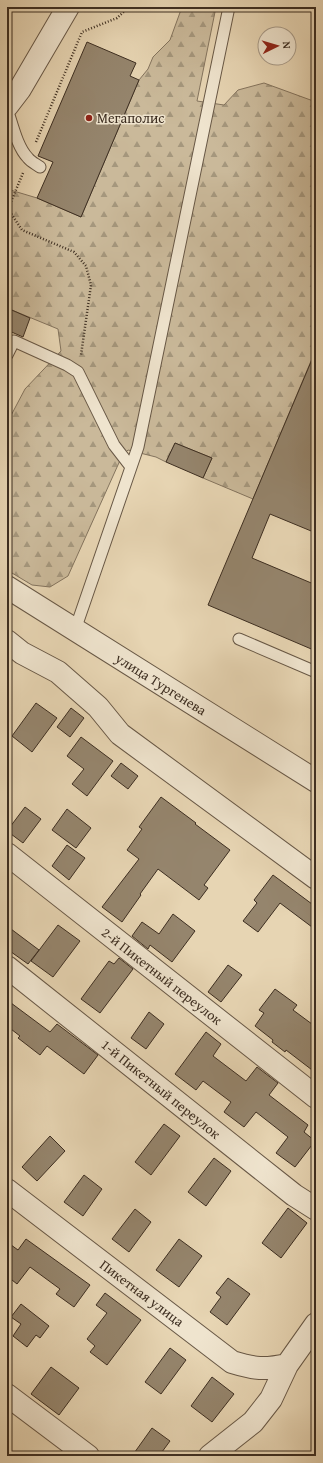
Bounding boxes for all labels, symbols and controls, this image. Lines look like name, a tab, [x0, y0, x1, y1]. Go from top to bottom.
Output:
north arrow	[257, 26, 297, 66]
text: N	[279, 41, 295, 50]
place label: Мегаполис	[97, 108, 164, 128]
marker: Мегаполис	[84, 113, 94, 123]
street label: улица Тургенева	[111, 647, 211, 720]
street label: 2-й Пикетный переулок	[97, 922, 227, 1030]
street label: 1-й Пикетный переулок	[97, 1035, 225, 1144]
street label: Пикетная улица	[96, 1255, 189, 1332]

